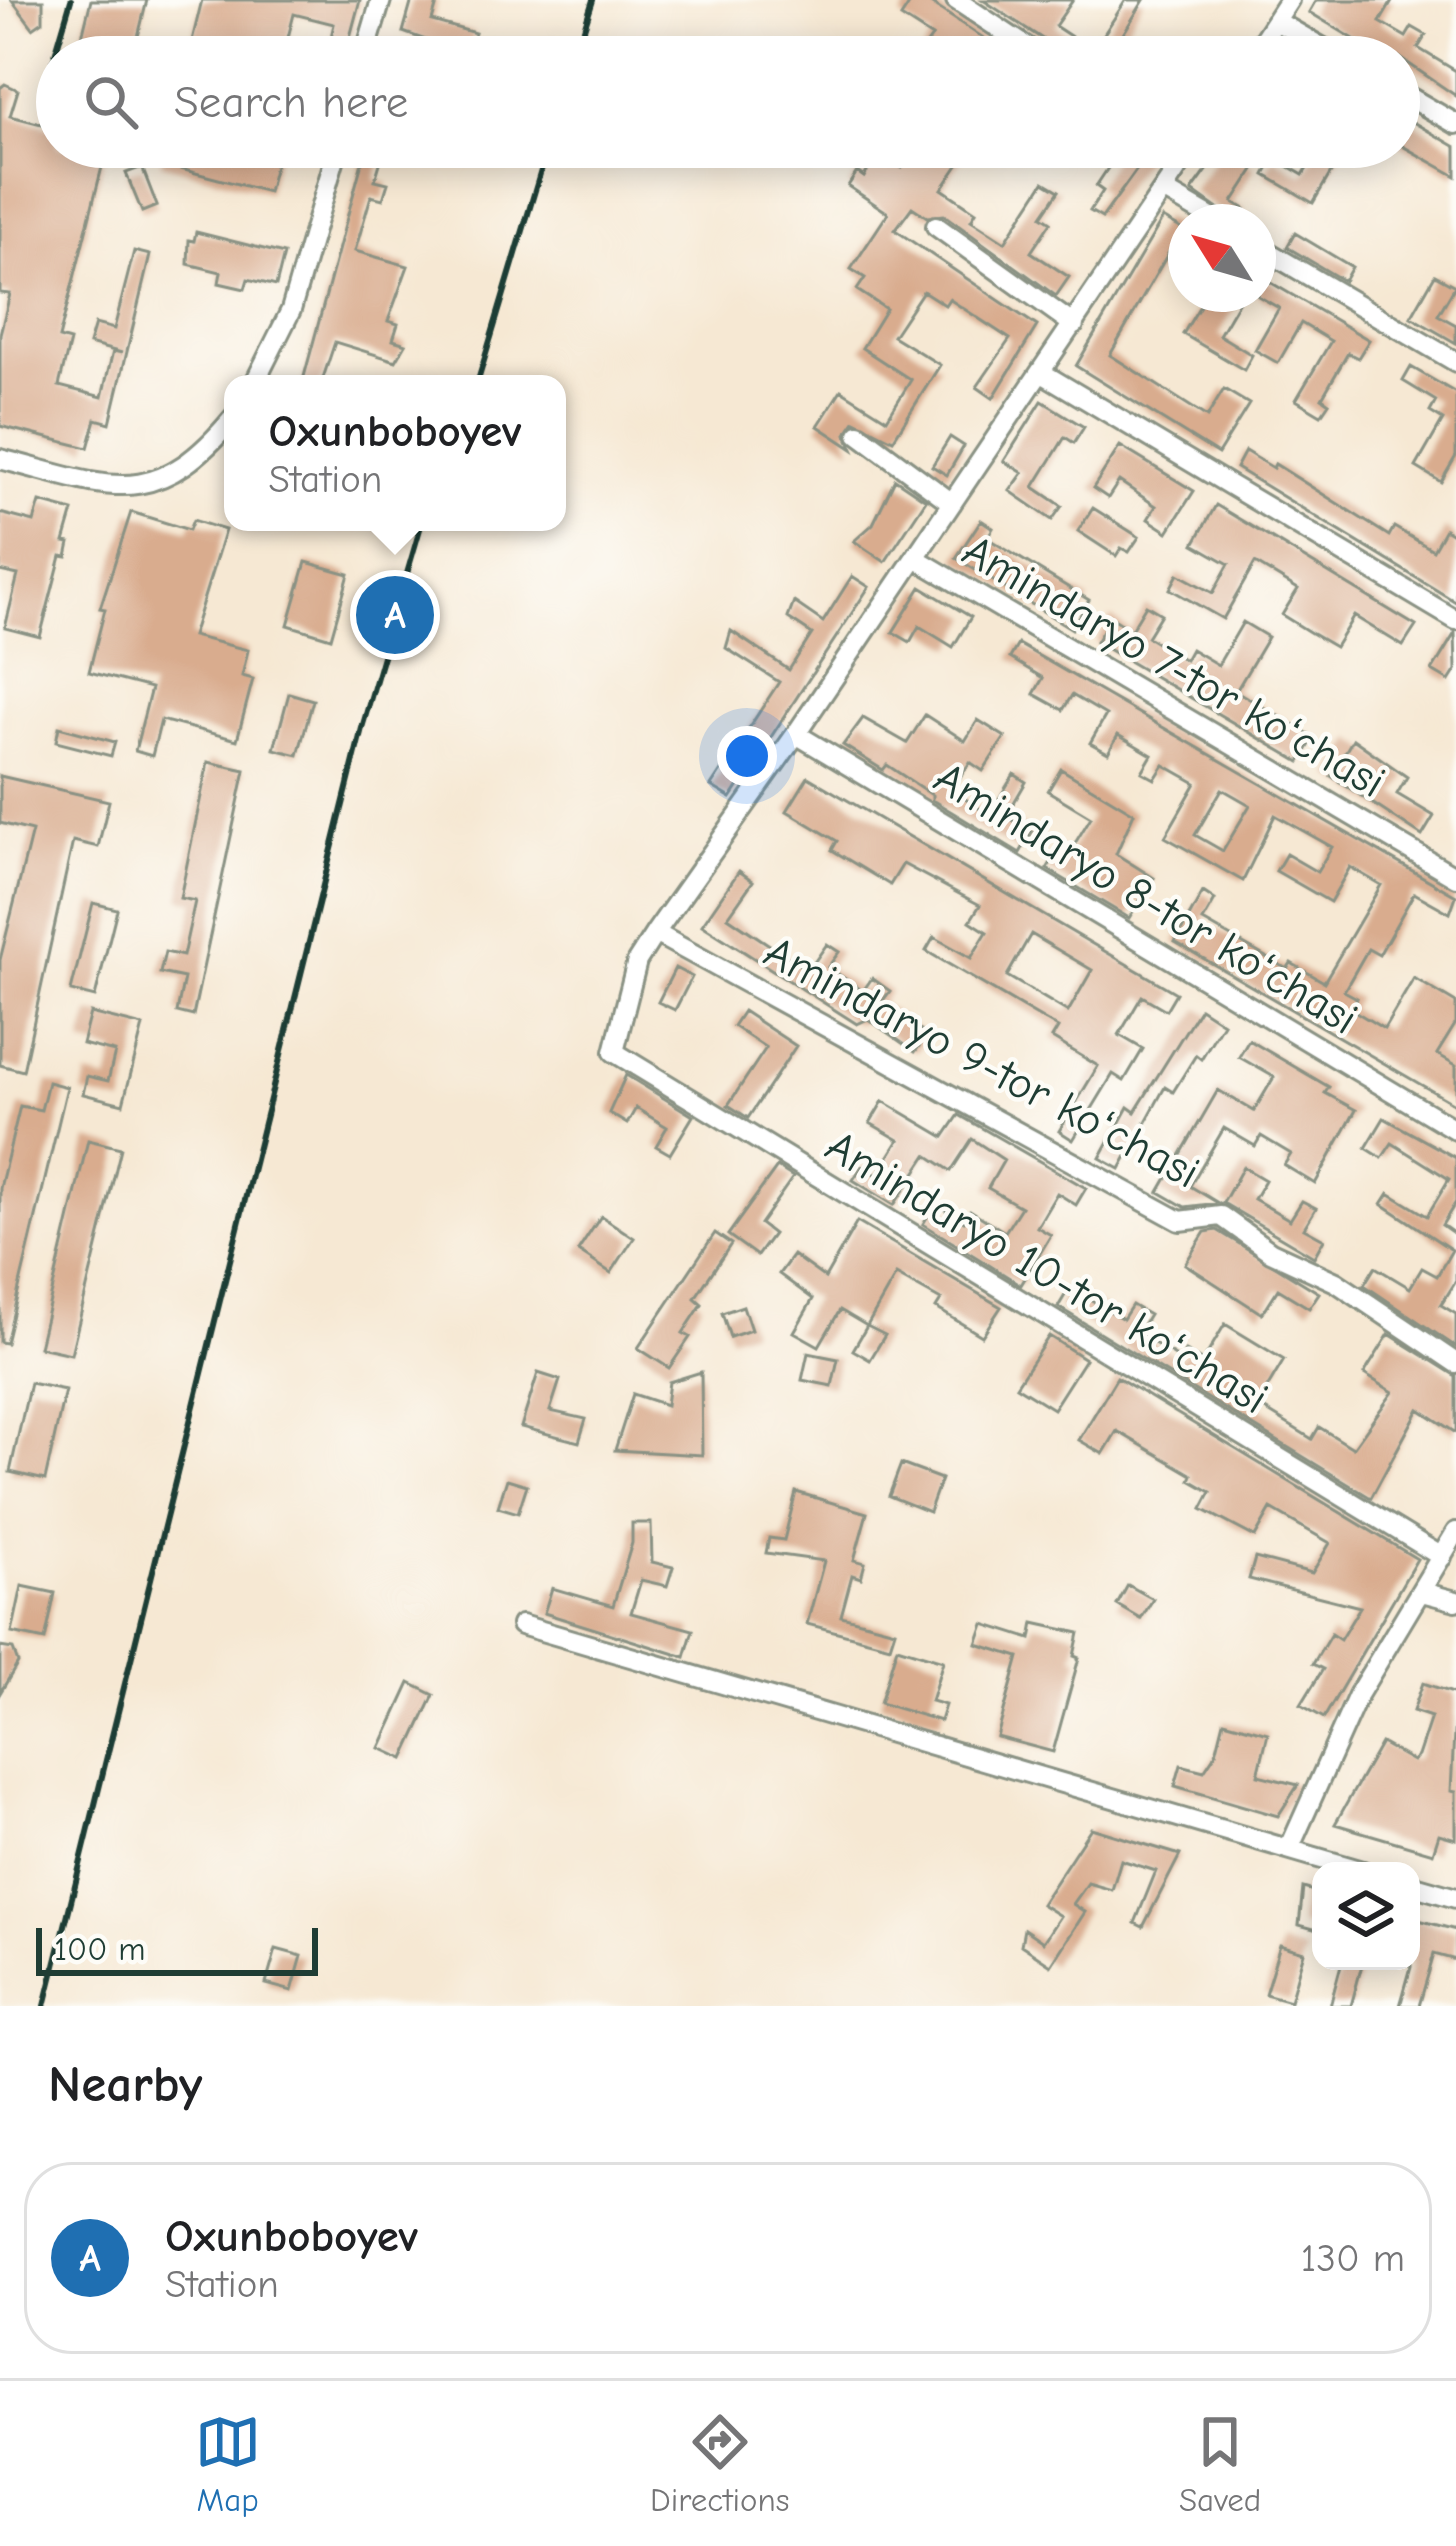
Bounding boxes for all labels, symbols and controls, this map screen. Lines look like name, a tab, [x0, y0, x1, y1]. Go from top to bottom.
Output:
search box	[36, 36, 1420, 168]
icon: search	[78, 69, 144, 135]
text: Search here	[174, 76, 408, 128]
north arrow	[1168, 204, 1276, 312]
popup	[224, 375, 566, 531]
text: Oxunboboyev	[269, 405, 521, 457]
text: Station	[269, 457, 382, 502]
street label: Amindaryo 7-tor koʻchasi	[954, 524, 1394, 808]
pin: A	[356, 570, 434, 660]
your location	[717, 726, 777, 786]
street label: Amindaryo 8-tor koʻchasi	[925, 751, 1367, 1045]
street label: Amindaryo 9-tor koʻchasi	[756, 925, 1208, 1199]
street label: Amindaryo 10-tor koʻchasi	[817, 1119, 1277, 1425]
map controls	[1312, 1862, 1420, 1970]
button: layers	[1312, 1862, 1420, 1970]
scale bar	[36, 1922, 318, 1975]
text: 100 m	[54, 1930, 146, 1968]
text: Nearby	[48, 2055, 202, 2114]
text: Oxunboboyev	[165, 2210, 418, 2262]
text: A	[79, 2236, 101, 2281]
text: 130 m	[1301, 2236, 1405, 2281]
text: Station	[165, 2262, 279, 2307]
tab: Map	[195, 2409, 261, 2519]
tab: Directions	[650, 2409, 790, 2519]
tab: Saved	[1179, 2409, 1261, 2519]

